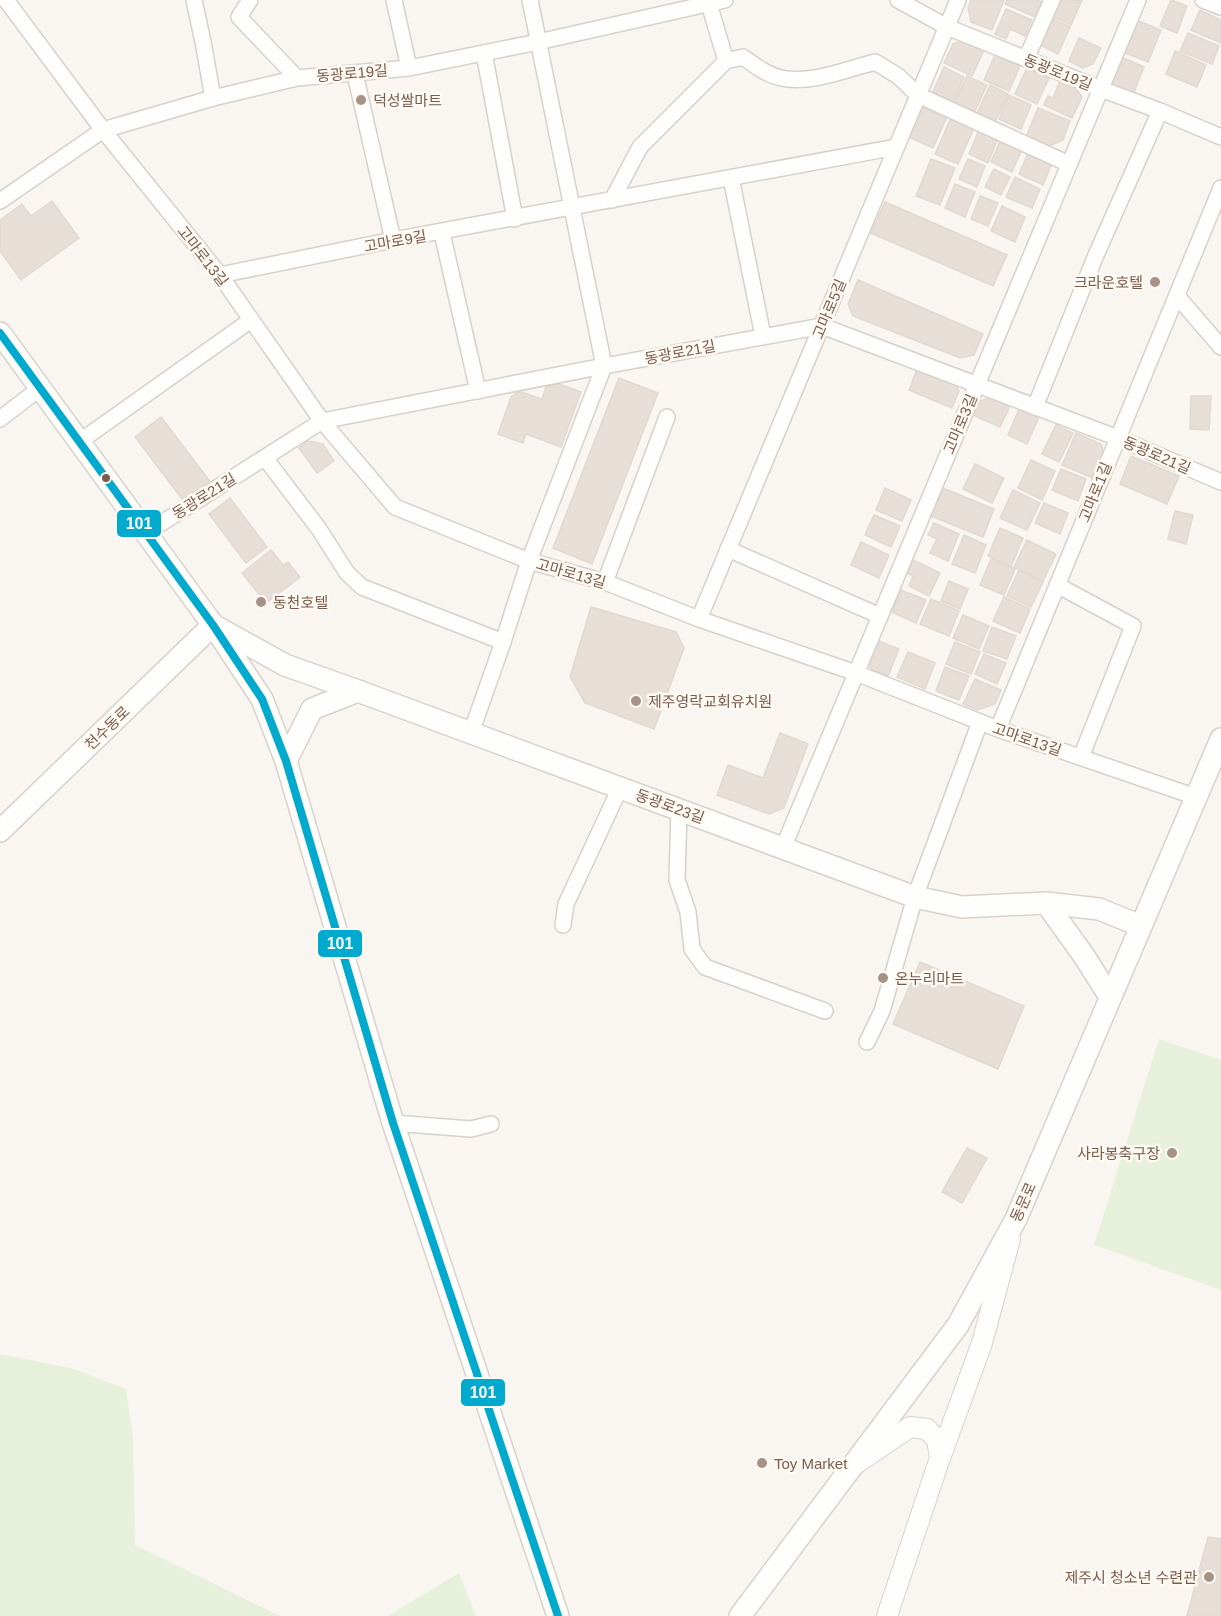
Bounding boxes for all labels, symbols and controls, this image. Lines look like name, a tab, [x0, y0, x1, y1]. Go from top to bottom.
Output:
street label: 동광로19길	[1021, 51, 1095, 93]
street label: 동광로19길	[315, 61, 389, 85]
place label: 덕성쌀마트	[373, 92, 442, 109]
marker: 덕성쌀마트	[354, 93, 368, 107]
street label: 고마로13길	[174, 222, 232, 290]
street label: 고마로9길	[362, 227, 428, 255]
place label: 크라운호텔	[1074, 274, 1143, 291]
marker: 크라운호텔	[1148, 275, 1162, 289]
street label: 고마로5길	[809, 276, 849, 342]
street label: 동광로21길	[643, 337, 717, 367]
street label: 고마로3길	[940, 391, 980, 457]
street label: 동광로21길	[1121, 433, 1193, 477]
street label: 고마로1길	[1075, 459, 1115, 525]
street label: 동광로21길	[169, 470, 239, 522]
unlabelled marker	[100, 472, 112, 484]
line badge: 101	[116, 509, 162, 538]
text: 101	[126, 515, 152, 532]
street label: 고마로13길	[534, 555, 608, 591]
place label: 동천호텔	[273, 594, 328, 611]
marker: 동천호텔	[254, 595, 268, 609]
place label: 제주영락교회유치원	[648, 693, 772, 710]
marker: 제주영락교회유치원	[629, 694, 643, 708]
street label: 천수동로	[81, 703, 133, 753]
street label: 고마로13길	[990, 719, 1064, 759]
street label: 동광로23길	[633, 786, 707, 826]
line badge: 101	[317, 929, 363, 958]
text: 101	[327, 935, 353, 952]
place label: 온누리마트	[895, 970, 964, 987]
marker: 온누리마트	[876, 971, 890, 985]
place label: 사라봉축구장	[1077, 1145, 1160, 1162]
marker: 사라봉축구장	[1165, 1146, 1179, 1160]
street label: 동문로	[1007, 1180, 1039, 1224]
line badge: 101	[460, 1378, 506, 1407]
text: 101	[470, 1384, 496, 1401]
place label: Toy Market	[774, 1455, 848, 1472]
marker: Toy Market	[755, 1456, 769, 1470]
place label: 제주시 청소년 수련관	[1064, 1569, 1197, 1586]
marker: 제주시 청소년 수련관	[1202, 1570, 1216, 1584]

